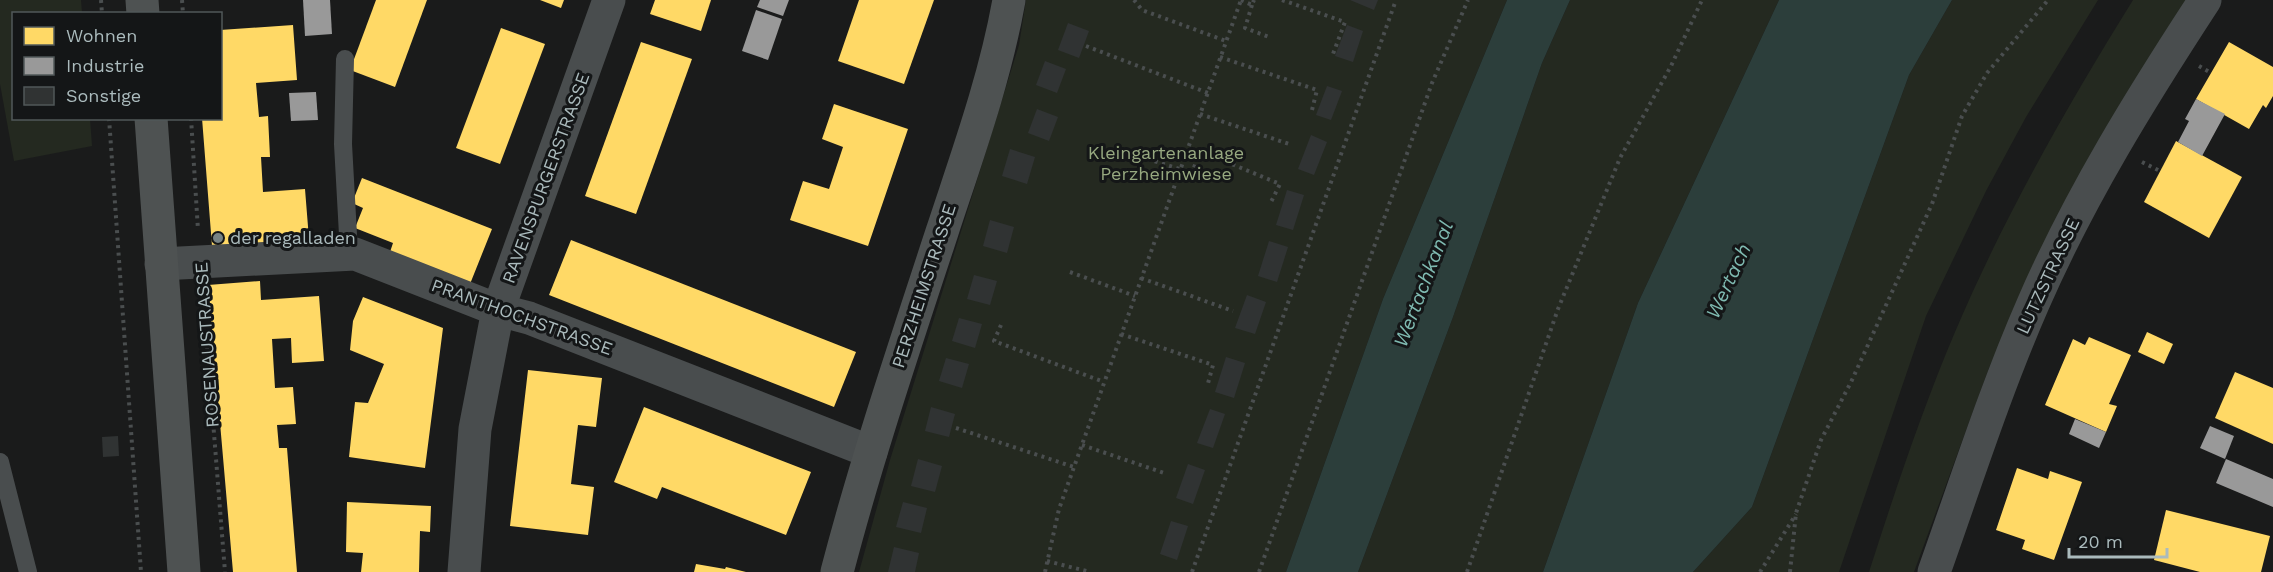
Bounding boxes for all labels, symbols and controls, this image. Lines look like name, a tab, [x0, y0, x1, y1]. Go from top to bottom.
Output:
legend	[12, 12, 222, 120]
text: Wohnen	[66, 25, 137, 46]
text: Industrie	[66, 55, 144, 76]
street label: RAVENSPURGERSTRASSE	[498, 70, 594, 286]
text: Sonstige	[66, 85, 141, 106]
park label: Kleingartenanlage Perzheimwiese	[1088, 142, 1244, 184]
street label: PERZHEIMSTRASSE	[887, 201, 960, 371]
street label: LUTZSTRASSE	[2011, 214, 2084, 337]
water label: Wertachkanal	[1388, 218, 1458, 350]
place label: der regalladen	[230, 227, 356, 248]
marker: der regalladen	[211, 231, 225, 245]
water label: Wertach	[1700, 240, 1756, 322]
street label: ROSENAUSTRASSE	[190, 262, 223, 429]
street label: PRANTHOCHSTRASSE	[429, 274, 616, 359]
scale bar	[2069, 521, 2166, 559]
text: 20 m	[2078, 531, 2123, 552]

